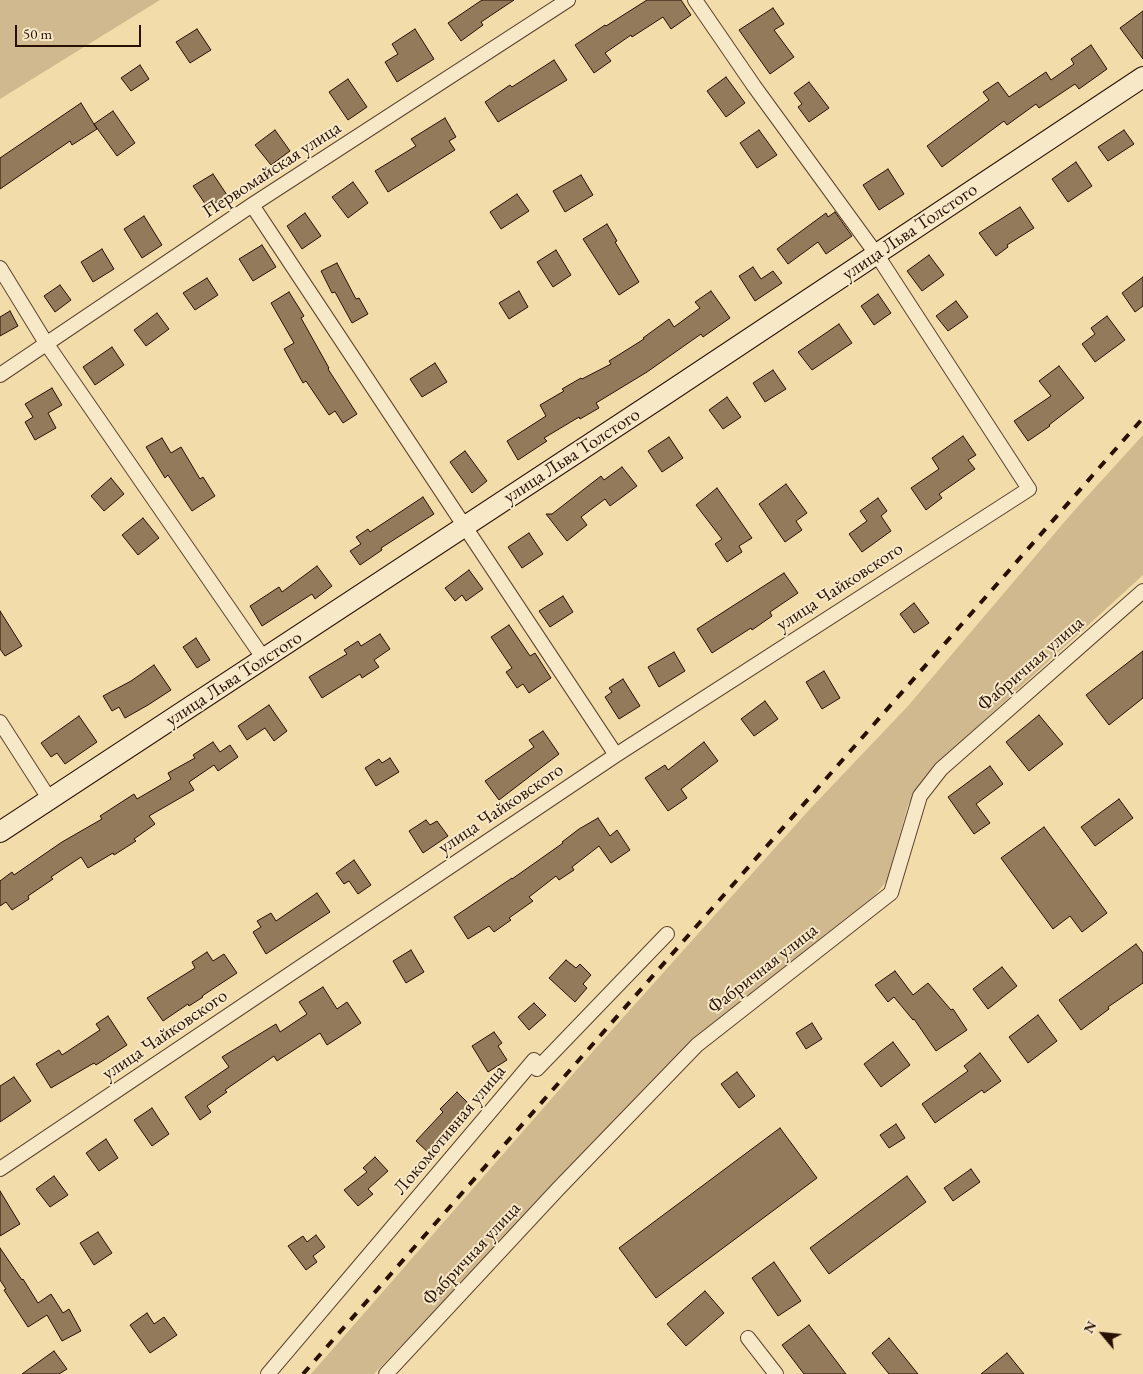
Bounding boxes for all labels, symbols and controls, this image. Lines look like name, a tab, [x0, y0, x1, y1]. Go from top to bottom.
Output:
scale bar	[18, 15, 144, 47]
text: 50 m	[23, 24, 52, 43]
street label: Первомайская улица	[199, 117, 345, 223]
street label: улица Льва Толстого	[838, 178, 982, 286]
street label: улица Льва Толстого	[499, 403, 645, 509]
street label: улица Чайковского	[772, 538, 908, 636]
street label: Фабричная улица	[973, 612, 1089, 716]
street label: улица Льва Толстого	[161, 626, 307, 732]
street label: улица Чайковского	[434, 759, 568, 859]
street label: Фабричная улица	[703, 919, 823, 1019]
street label: улица Чайковского	[98, 985, 232, 1085]
street label: Локомотивная улица	[389, 1061, 511, 1199]
street label: Фабричная улица	[418, 1197, 526, 1311]
north arrow	[1078, 1309, 1128, 1359]
text: N	[1079, 1318, 1100, 1336]

